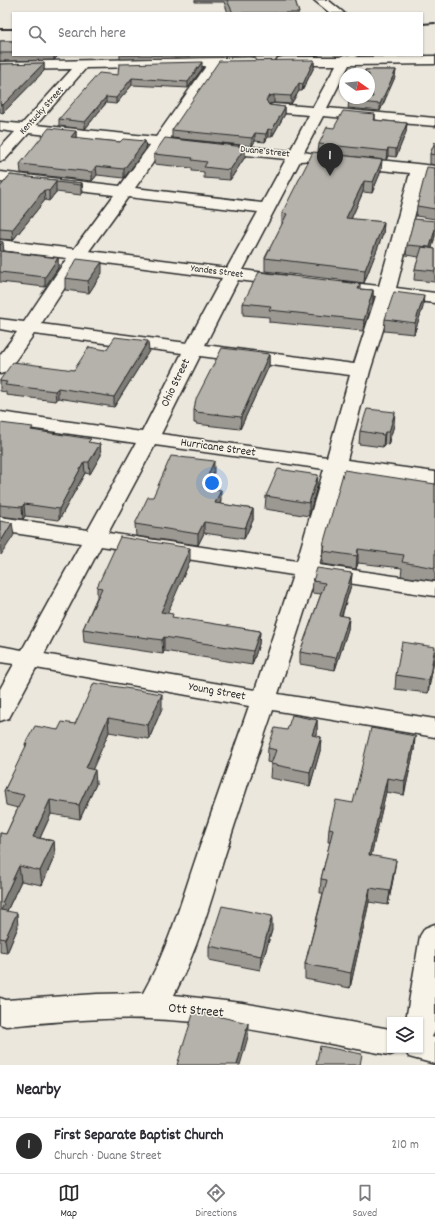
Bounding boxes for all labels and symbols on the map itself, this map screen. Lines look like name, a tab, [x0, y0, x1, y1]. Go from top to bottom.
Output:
north arrow	[339, 68, 375, 104]
street label: Kentucky Street	[17, 84, 68, 138]
street label: Duane Street	[240, 142, 291, 162]
pin: 1	[317, 143, 343, 176]
street label: Yandes Street	[190, 262, 244, 282]
street label: Ohio Street	[157, 355, 195, 410]
street label: Hurricane Street	[179, 434, 257, 462]
your location	[202, 473, 222, 493]
street label: Young Street	[187, 679, 247, 705]
street label: Ott Street	[167, 999, 225, 1023]

